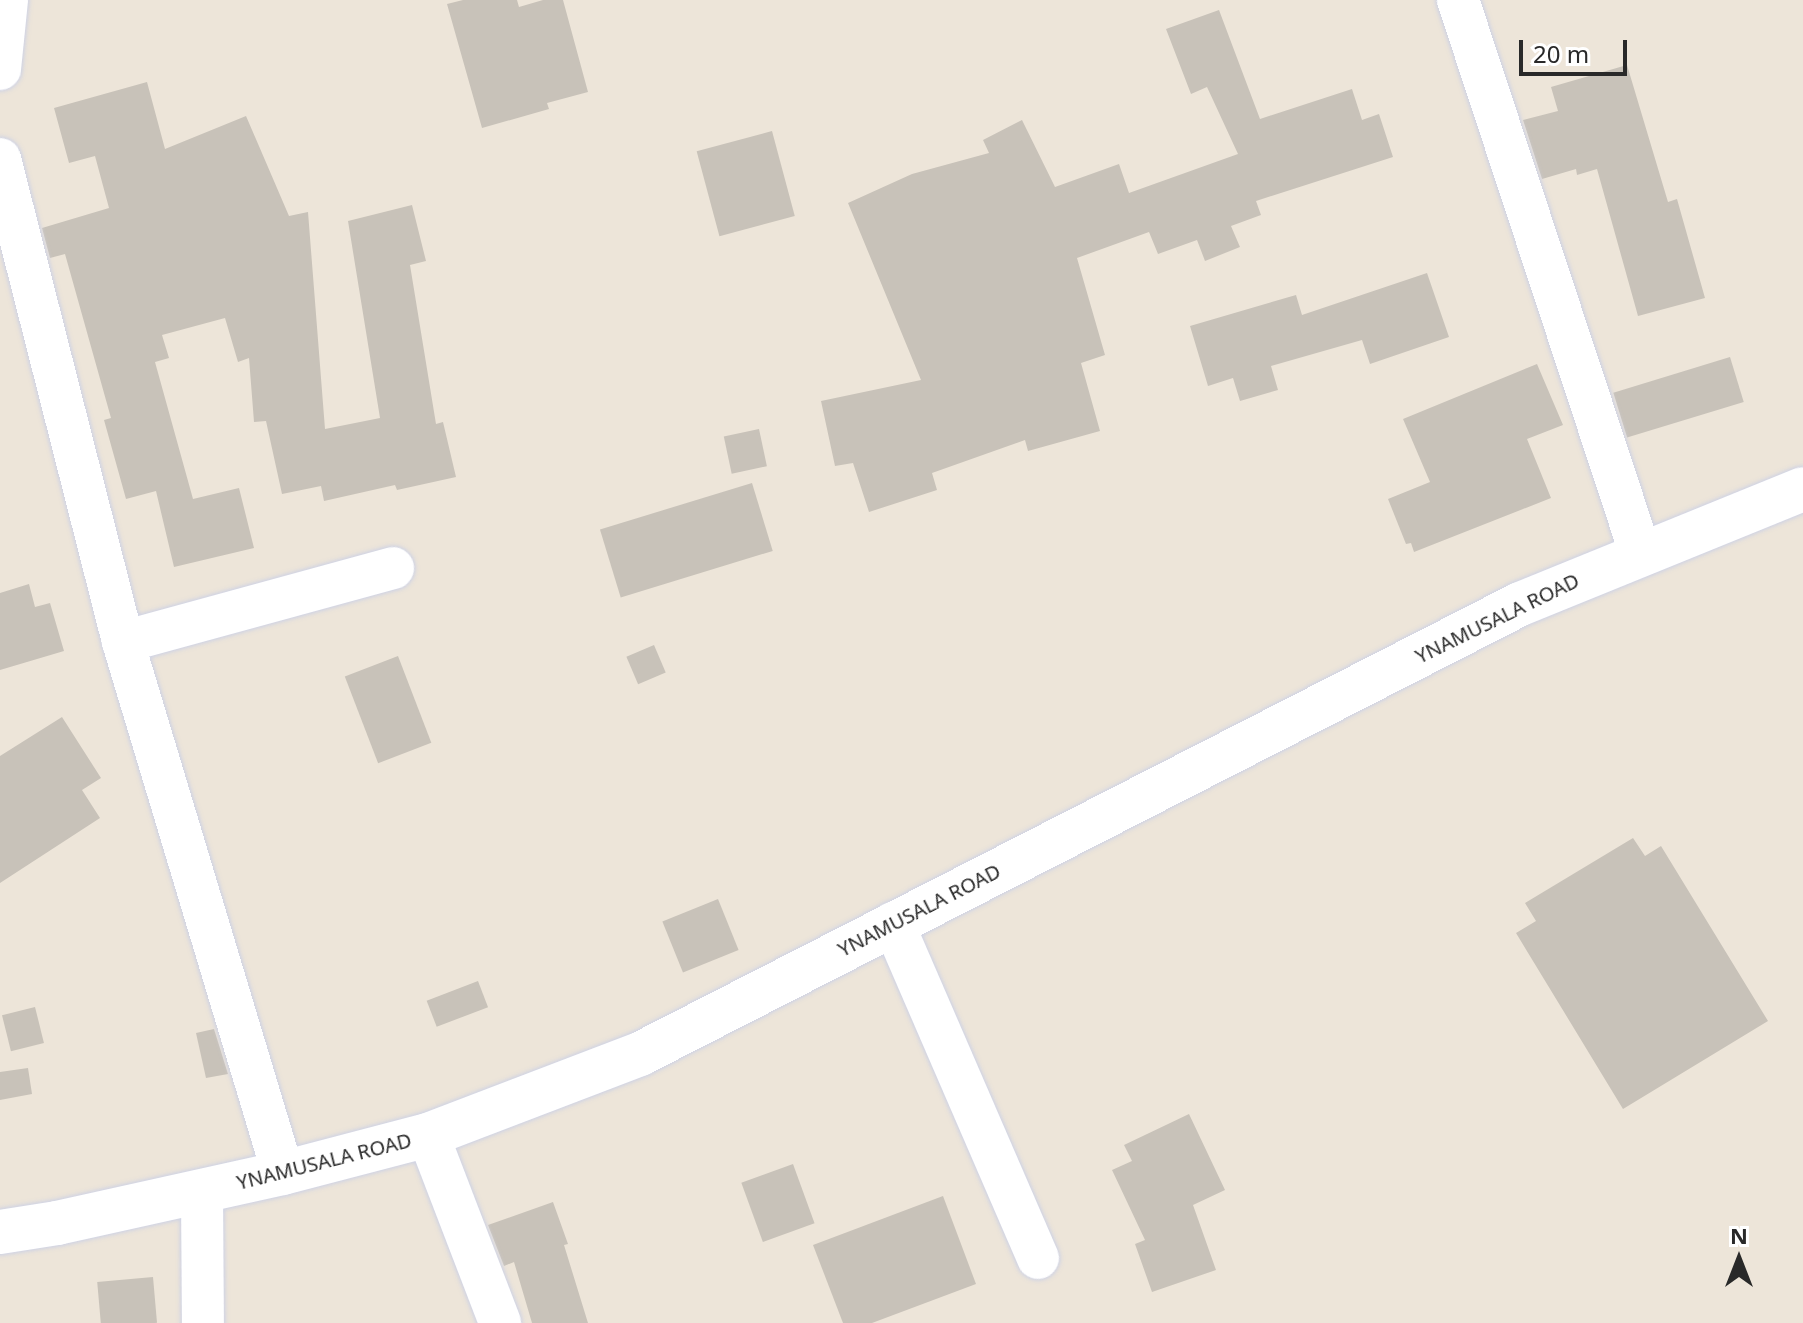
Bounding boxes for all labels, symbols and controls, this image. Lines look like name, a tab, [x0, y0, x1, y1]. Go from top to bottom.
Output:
scale bar	[1523, 24, 1631, 74]
text: 20 m	[1533, 37, 1589, 70]
street label: YNAMUSALA ROAD	[1411, 568, 1583, 668]
street label: YNAMUSALA ROAD	[834, 859, 1004, 961]
street label: YNAMUSALA ROAD	[234, 1128, 414, 1194]
north arrow	[1699, 1219, 1779, 1299]
text: N	[1730, 1220, 1748, 1250]

